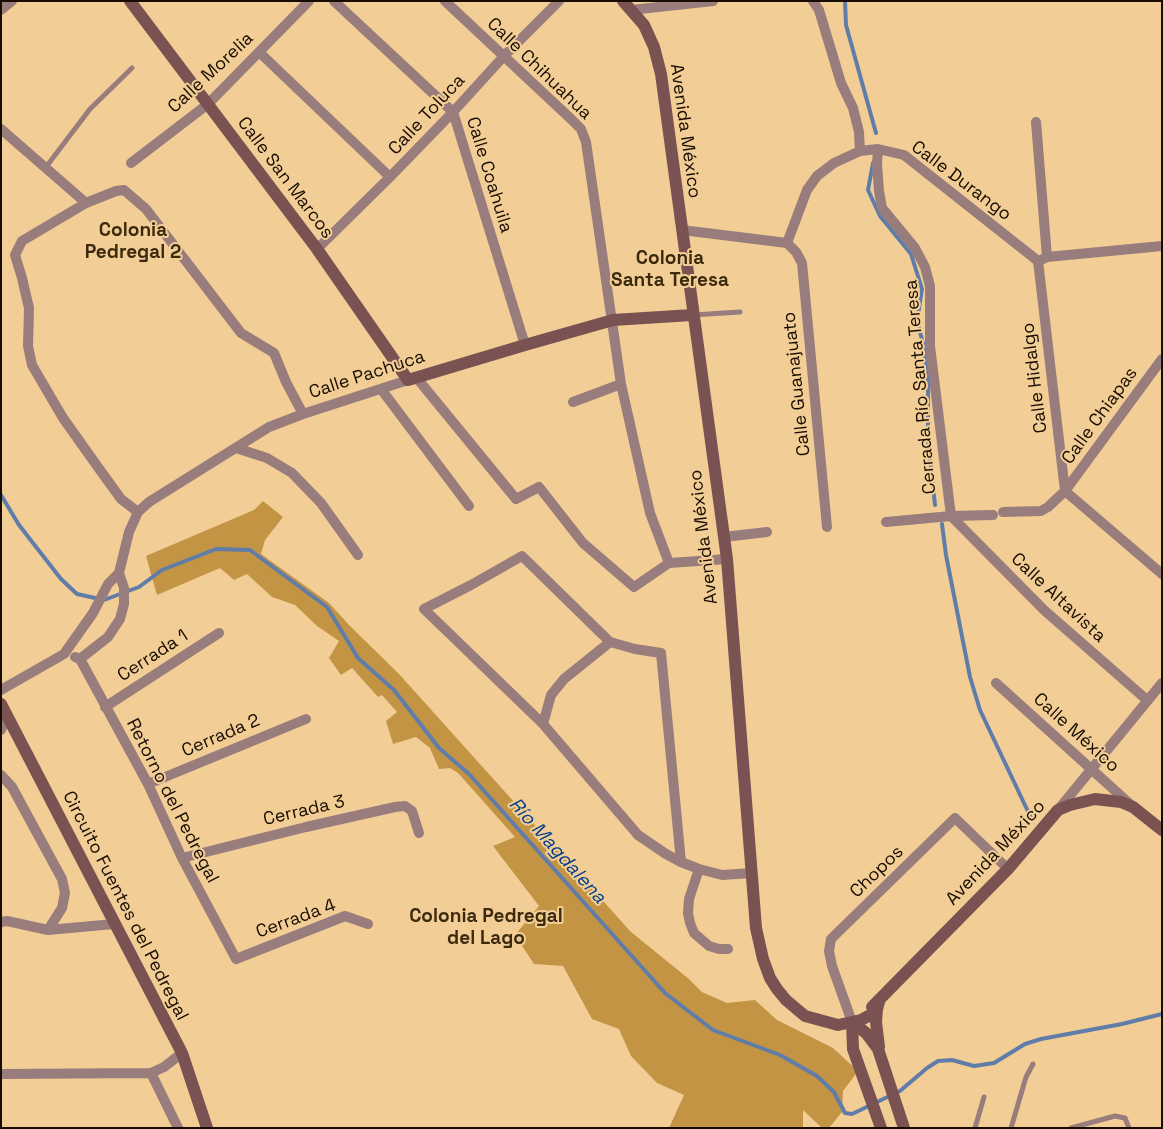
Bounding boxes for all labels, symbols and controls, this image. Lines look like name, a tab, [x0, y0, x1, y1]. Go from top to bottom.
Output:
street label: Calle Chihuahua	[482, 13, 596, 125]
street label: Calle Morelia	[164, 28, 258, 118]
street label: Avenida México	[665, 62, 705, 200]
street label: Calle Toluca	[384, 70, 470, 160]
street label: Calle San Marcos	[232, 113, 338, 243]
street label: Calle Coahuila	[461, 114, 517, 236]
street label: Calle Durango	[907, 136, 1015, 226]
district label: Colonia Pedregal 2	[85, 220, 181, 264]
district label: Colonia Santa Teresa	[611, 248, 729, 292]
street label: Cerrada Río Santa Teresa	[901, 279, 941, 495]
street label: Calle Guanajuato	[779, 311, 815, 457]
street label: Calle Hidalgo	[1018, 321, 1052, 435]
street label: Calle Pachuca	[306, 346, 428, 404]
street label: Calle Chiapas	[1058, 363, 1142, 469]
street label: Avenida México	[685, 468, 723, 606]
street label: Calle Altavista	[1006, 549, 1110, 647]
street label: Cerrada 1	[114, 625, 192, 687]
street label: Calle México	[1028, 689, 1124, 777]
street label: Cerrada 2	[179, 710, 263, 762]
street label: Retorno del Pedregal	[121, 715, 223, 887]
street label: Circuito Fuentes del Pedregal	[58, 788, 192, 1024]
street label: Cerrada 3	[261, 791, 347, 831]
water label: Río Magdalena	[504, 794, 610, 908]
street label: Avenida México	[942, 796, 1050, 910]
street label: Chopos	[846, 841, 908, 903]
street label: Cerrada 4	[253, 895, 339, 943]
district label: Colonia Pedregal del Lago	[409, 906, 563, 950]

